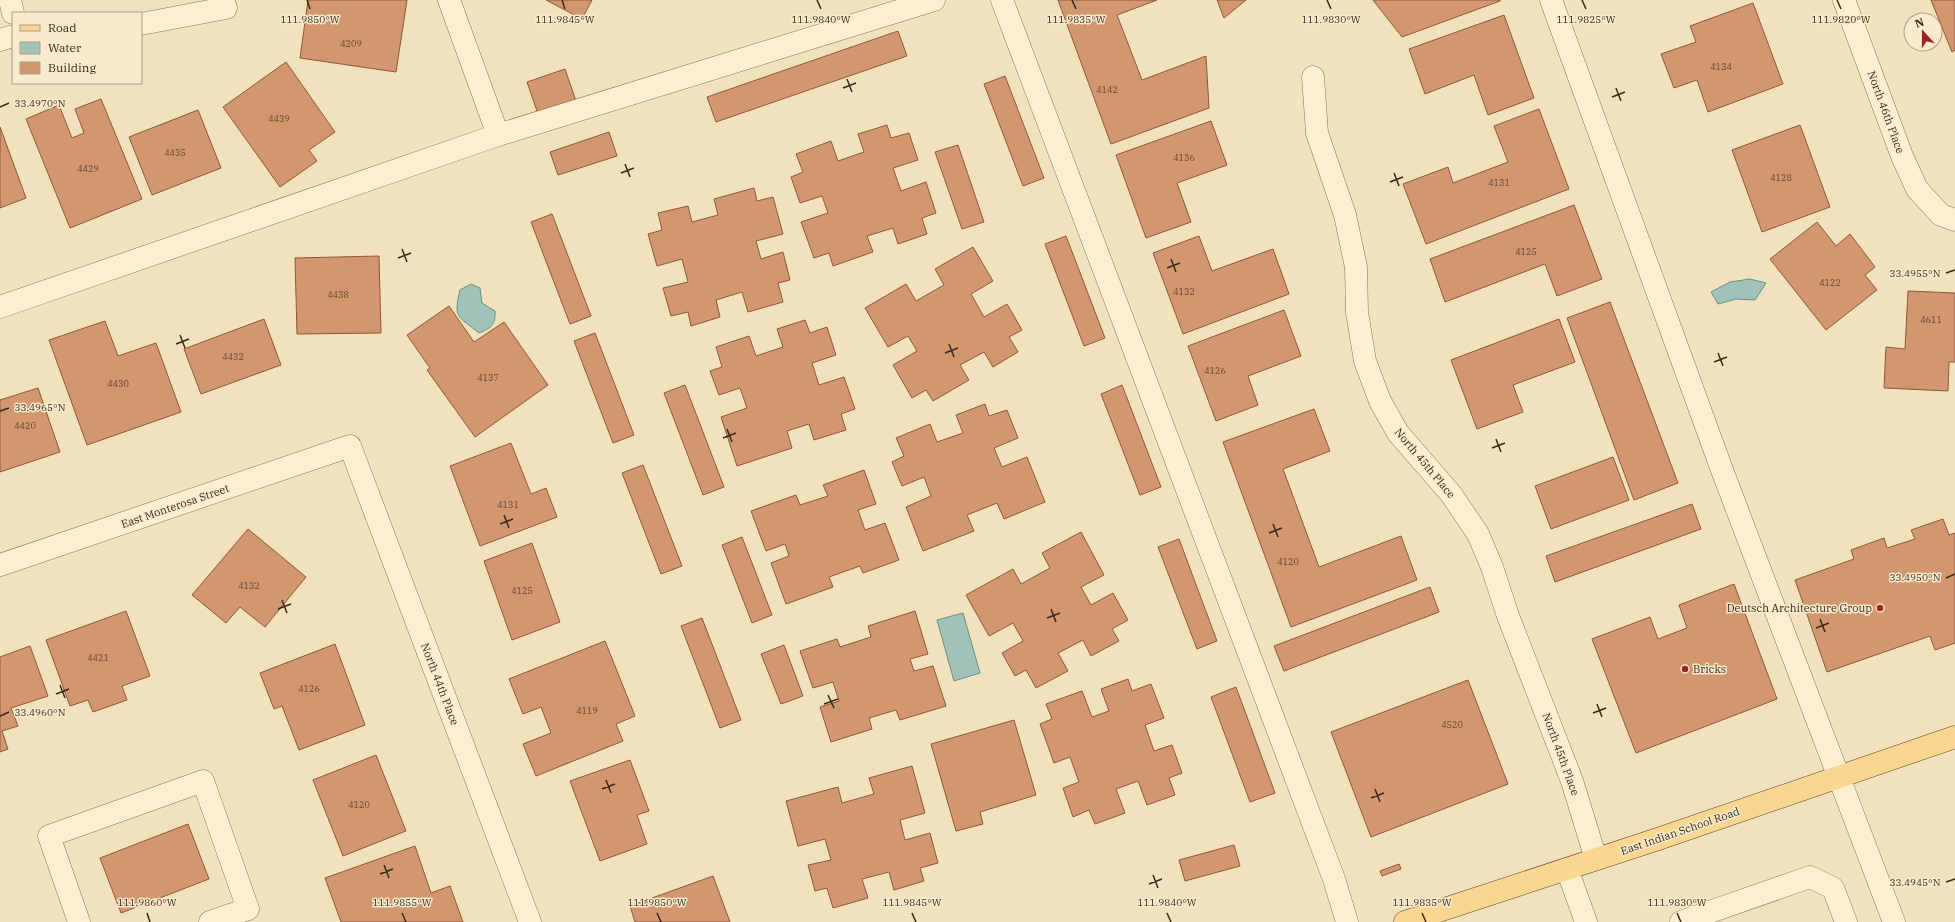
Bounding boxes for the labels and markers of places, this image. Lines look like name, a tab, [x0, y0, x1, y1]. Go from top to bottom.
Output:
place label: Deutsch Architecture Group	[1727, 601, 1872, 615]
marker: Deutsch Architecture Group	[1875, 603, 1885, 613]
place label: Bricks	[1693, 662, 1726, 676]
marker: Bricks	[1680, 664, 1690, 674]

